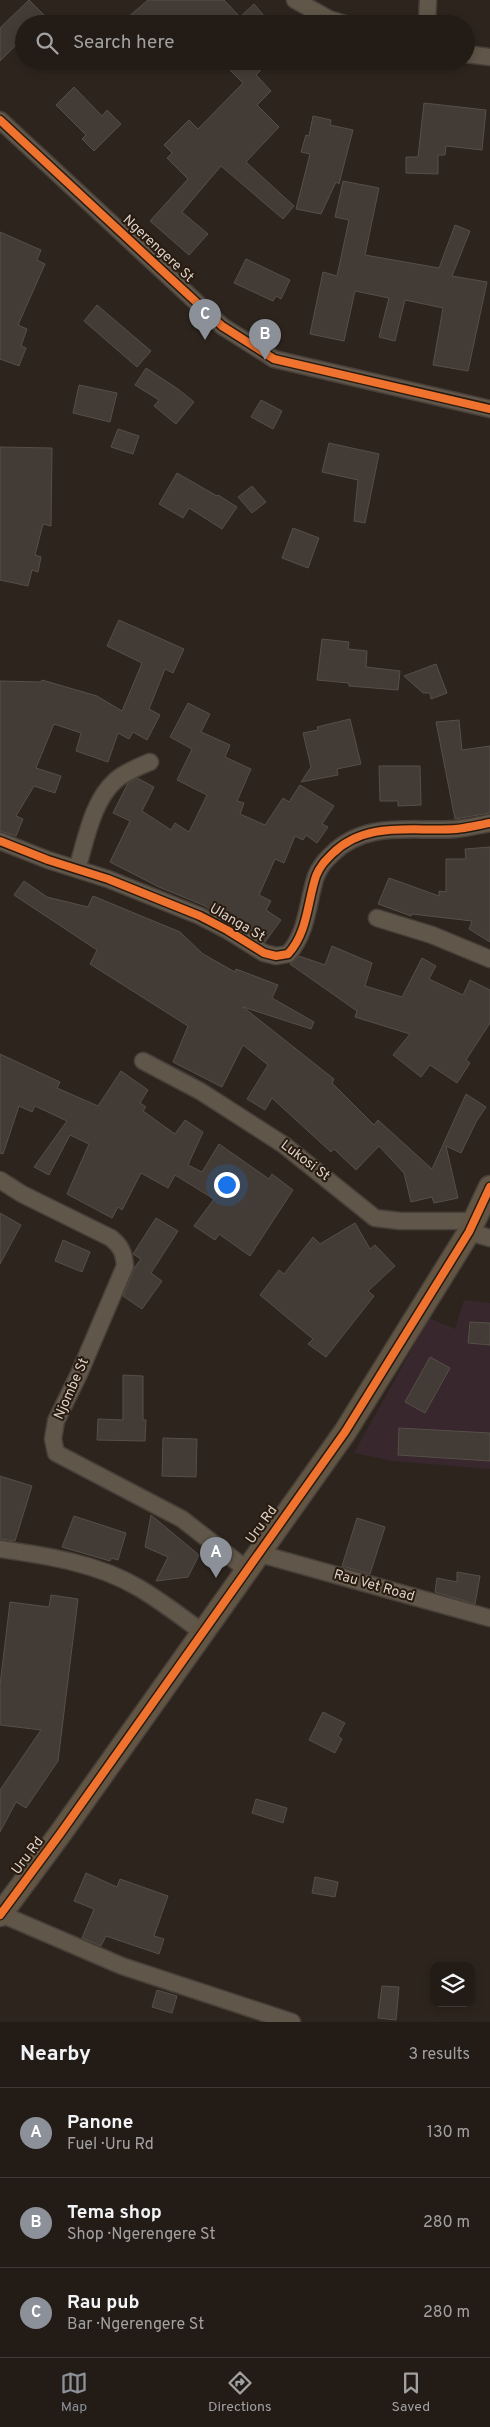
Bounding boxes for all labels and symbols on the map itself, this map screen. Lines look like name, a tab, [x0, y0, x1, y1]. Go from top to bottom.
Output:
street label: Ngerengere St	[119, 212, 197, 286]
pin: C	[189, 299, 221, 340]
pin: B	[249, 319, 281, 360]
street label: Ulanga St	[206, 900, 268, 946]
street label: Lukosi St	[277, 1137, 333, 1185]
your location	[214, 1172, 240, 1198]
street label: Njombe St	[51, 1356, 93, 1422]
street label: Uru Rd	[242, 1503, 282, 1547]
pin: A	[200, 1537, 232, 1578]
street label: Rau Vet Road	[332, 1566, 416, 1606]
street label: Uru Rd	[8, 1834, 48, 1878]

